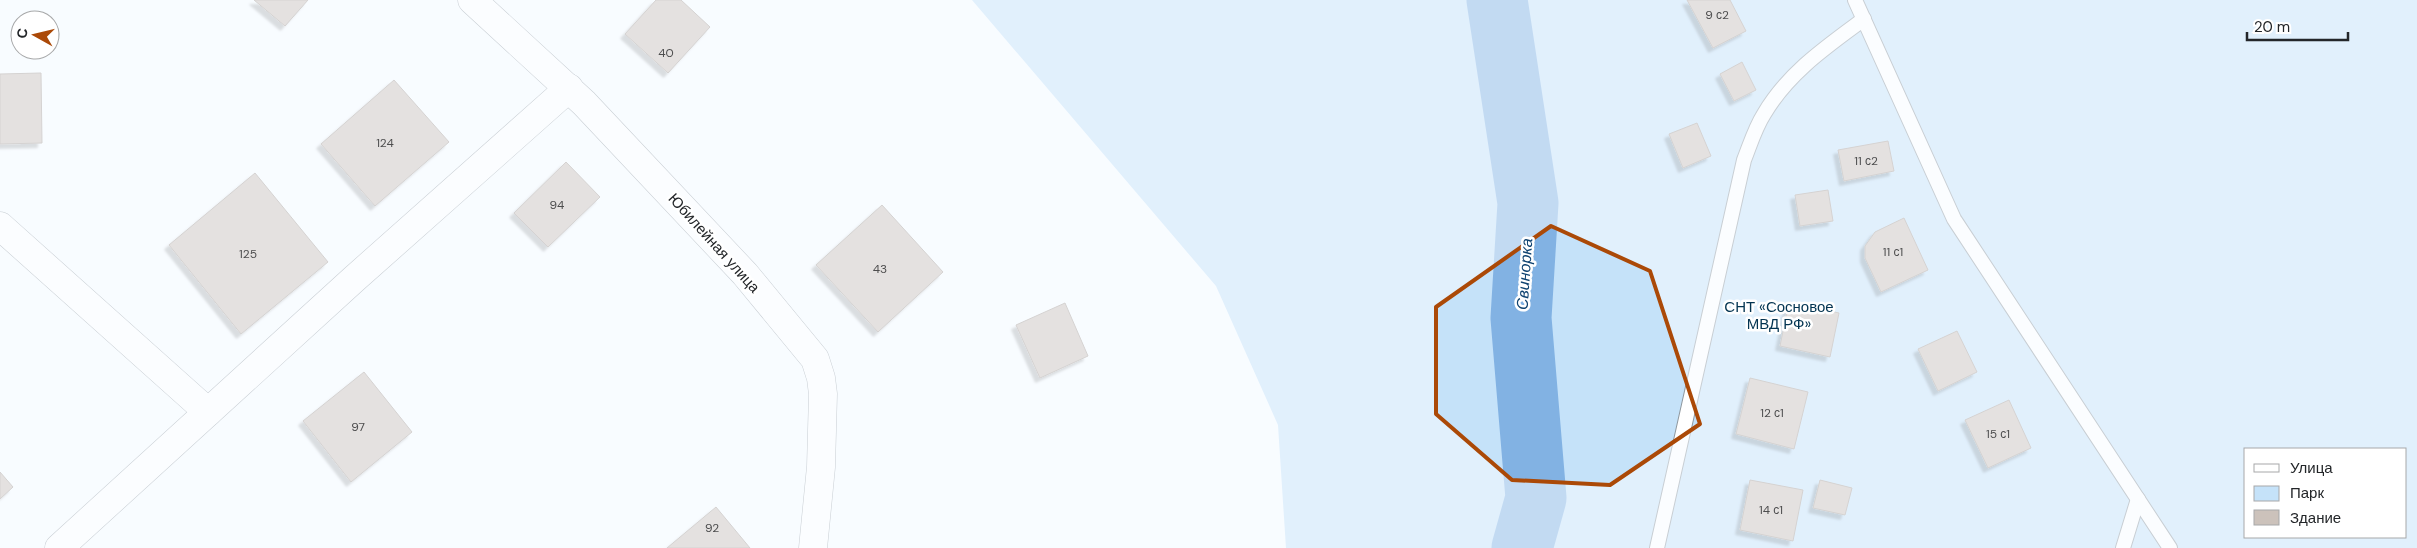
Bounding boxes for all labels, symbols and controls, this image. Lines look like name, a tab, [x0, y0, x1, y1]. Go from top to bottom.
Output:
house number: 9 с2	[1705, 7, 1729, 23]
north arrow	[10, 10, 60, 60]
scale bar	[2247, 10, 2348, 42]
text: 20 m	[2254, 17, 2290, 37]
text: С	[13, 27, 32, 39]
house number: 40	[658, 45, 674, 61]
house number: 124	[376, 135, 394, 151]
house number: 11 с2	[1854, 153, 1878, 169]
street label: Юбилейная улица	[664, 189, 765, 298]
house number: 94	[550, 197, 564, 213]
water label: Свинорка	[1512, 237, 1537, 311]
house number: 11 с1	[1883, 244, 1903, 260]
house number: 125	[239, 246, 257, 262]
house number: 43	[873, 261, 887, 277]
park label: СНТ «Сосновое МВД РФ»	[1724, 297, 1834, 334]
house number: 12 с1	[1760, 405, 1784, 421]
house number: 97	[351, 419, 365, 435]
house number: 15 с1	[1986, 426, 2010, 442]
legend	[2244, 448, 2407, 538]
text: Улица	[2290, 458, 2333, 478]
text: Парк	[2290, 483, 2324, 503]
house number: 14 с1	[1759, 502, 1783, 518]
text: Здание	[2290, 508, 2341, 528]
house number: 92	[705, 520, 719, 536]

